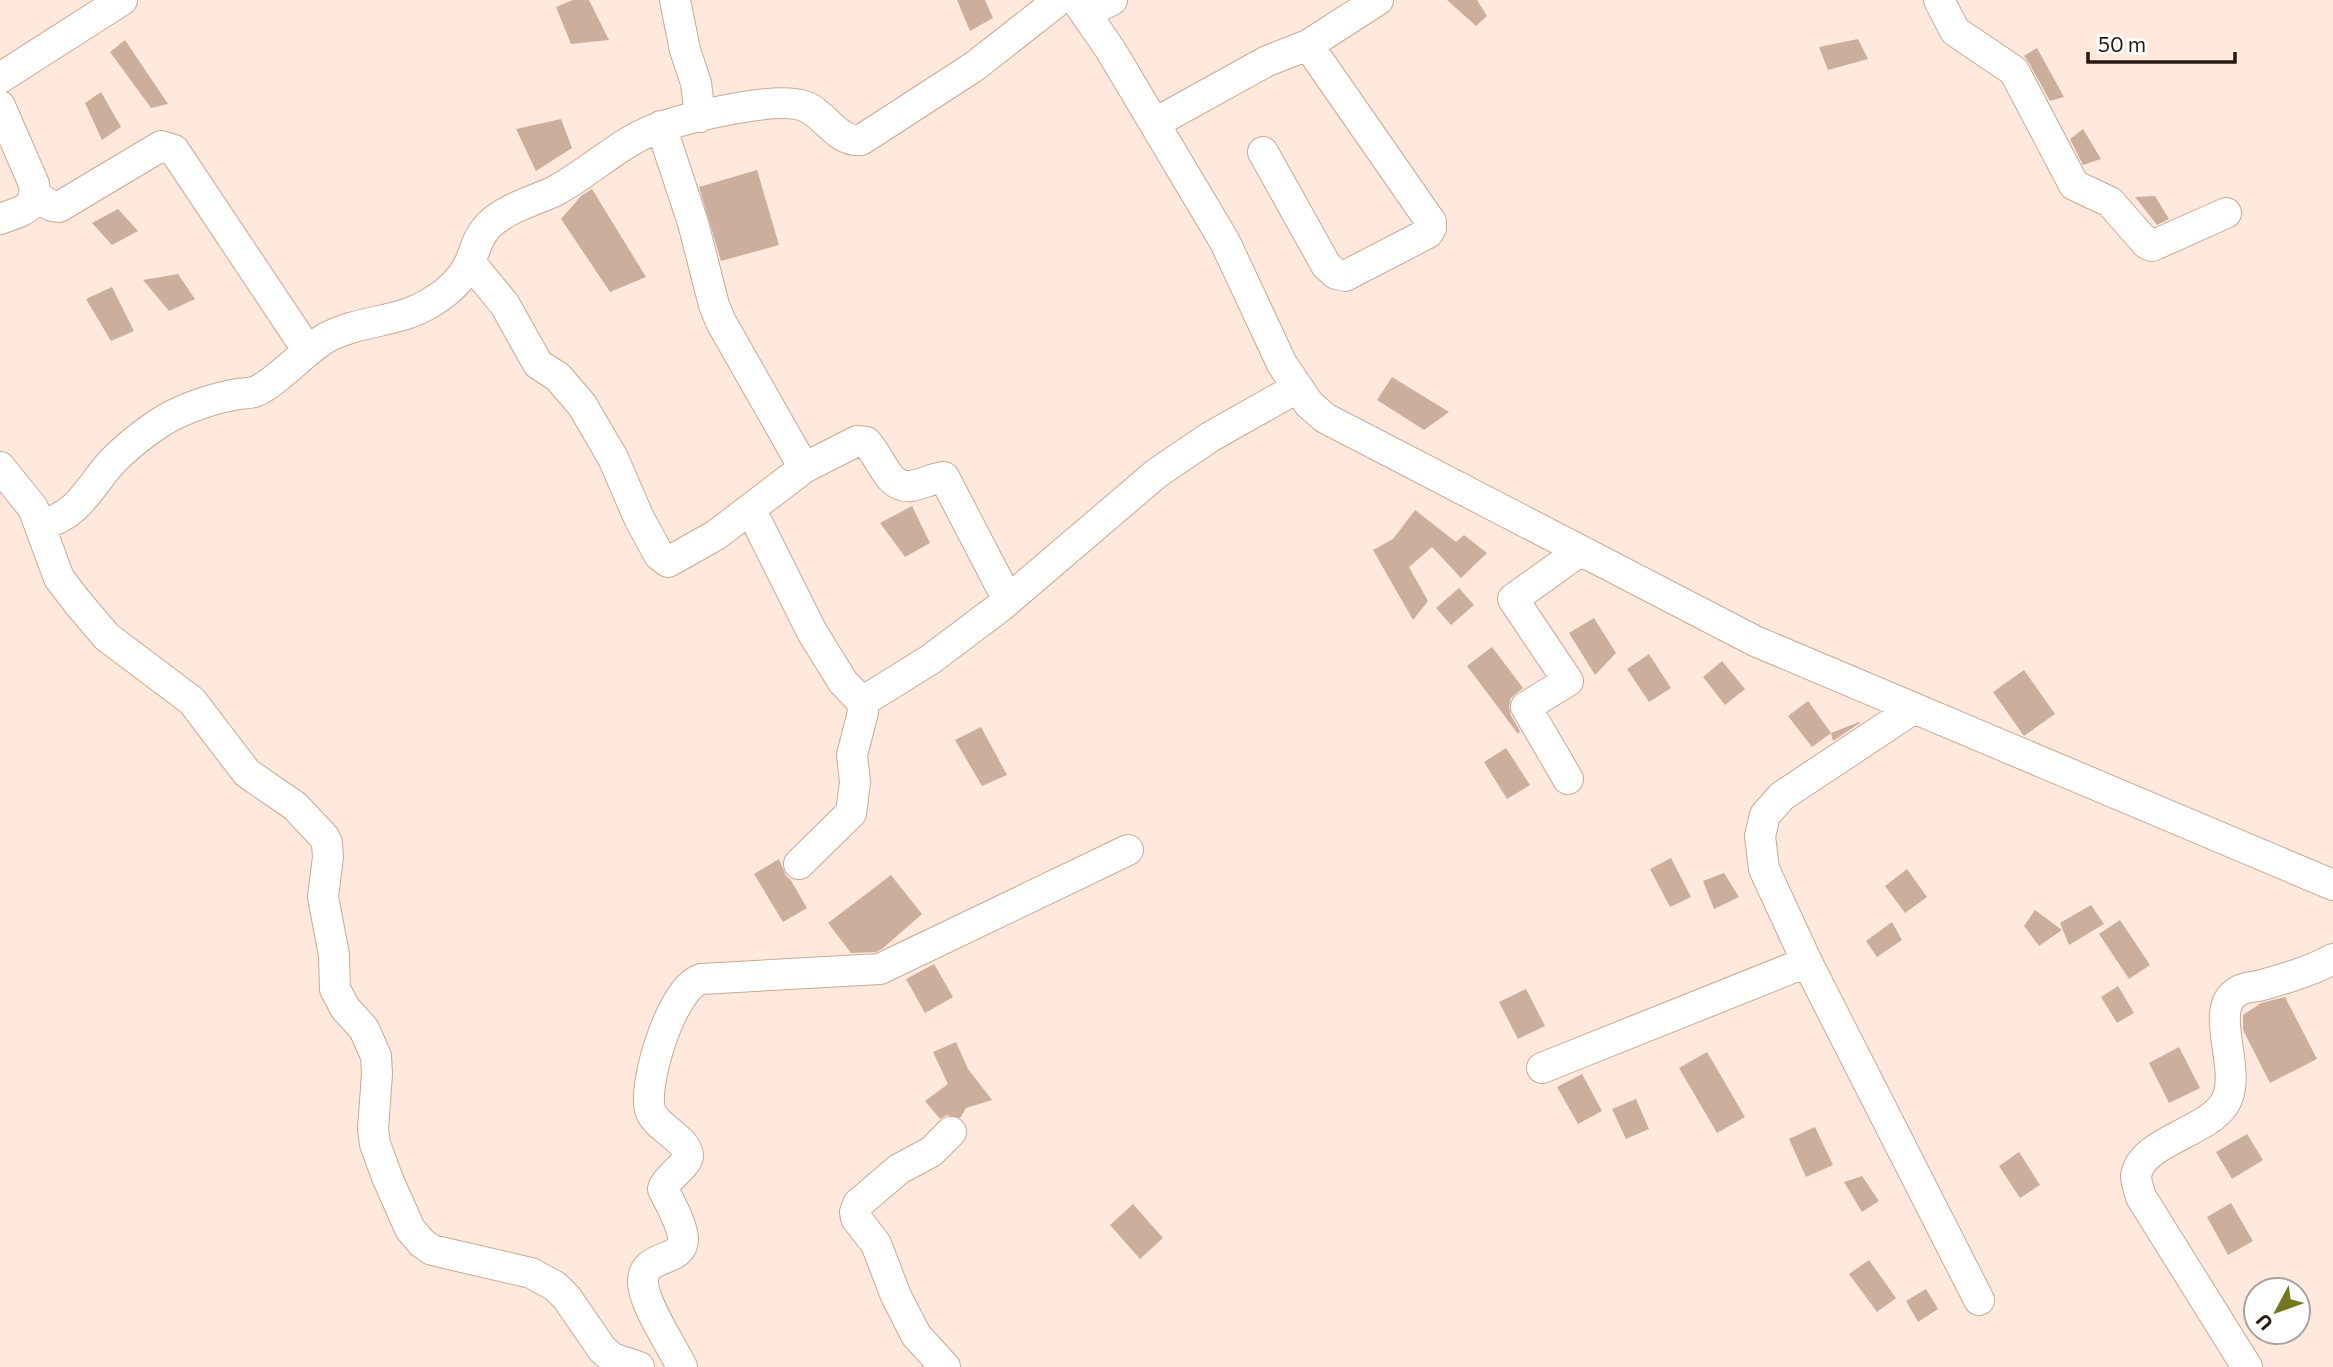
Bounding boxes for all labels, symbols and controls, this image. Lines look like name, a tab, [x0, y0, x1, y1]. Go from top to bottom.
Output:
scale bar	[2088, 21, 2235, 65]
text: 50 m	[2098, 31, 2146, 56]
north arrow	[2242, 1276, 2312, 1346]
text: U	[2251, 1310, 2277, 1335]

